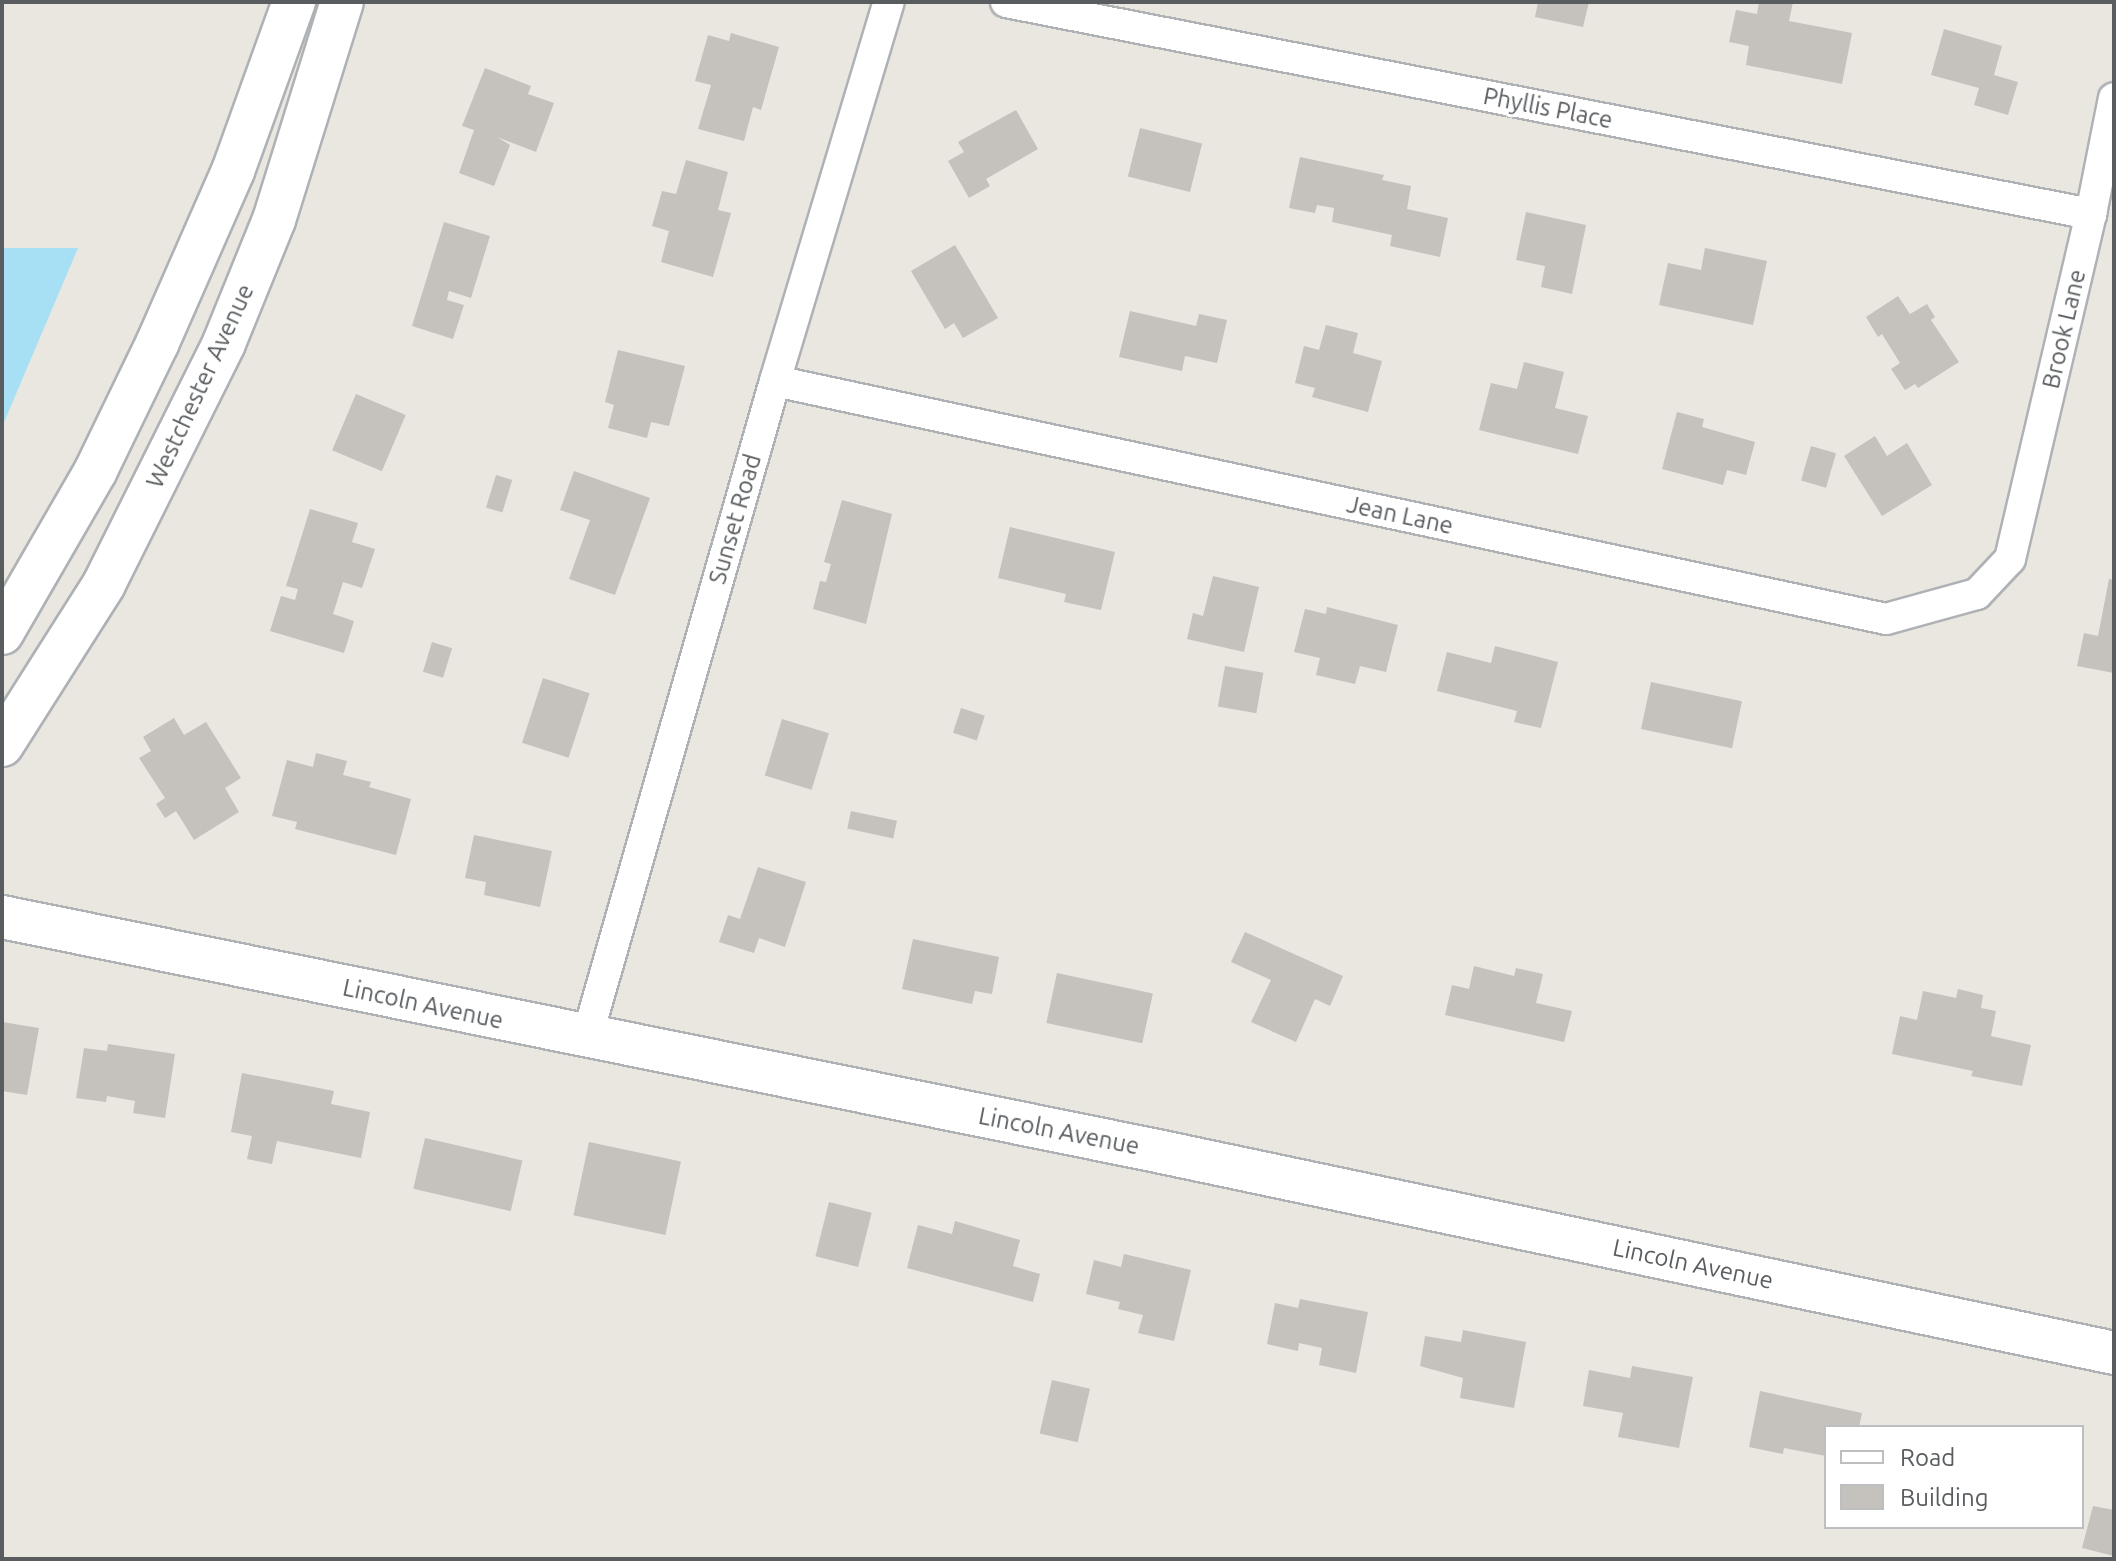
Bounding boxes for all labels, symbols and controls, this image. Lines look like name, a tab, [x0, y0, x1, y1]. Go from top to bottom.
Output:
street label: Phyllis Place	[1481, 81, 1615, 135]
street label: Brook Lane	[2036, 267, 2092, 391]
street label: Westchester Avenue	[140, 280, 260, 492]
street label: Sunset Road	[703, 451, 767, 587]
street label: Jean Lane	[1344, 490, 1456, 540]
street label: Lincoln Avenue	[340, 973, 506, 1035]
street label: Lincoln Avenue	[976, 1101, 1142, 1161]
street label: Lincoln Avenue	[1610, 1233, 1776, 1295]
legend	[1824, 1425, 2084, 1529]
text: Road	[1900, 1444, 1955, 1471]
text: Building	[1900, 1484, 1988, 1511]

